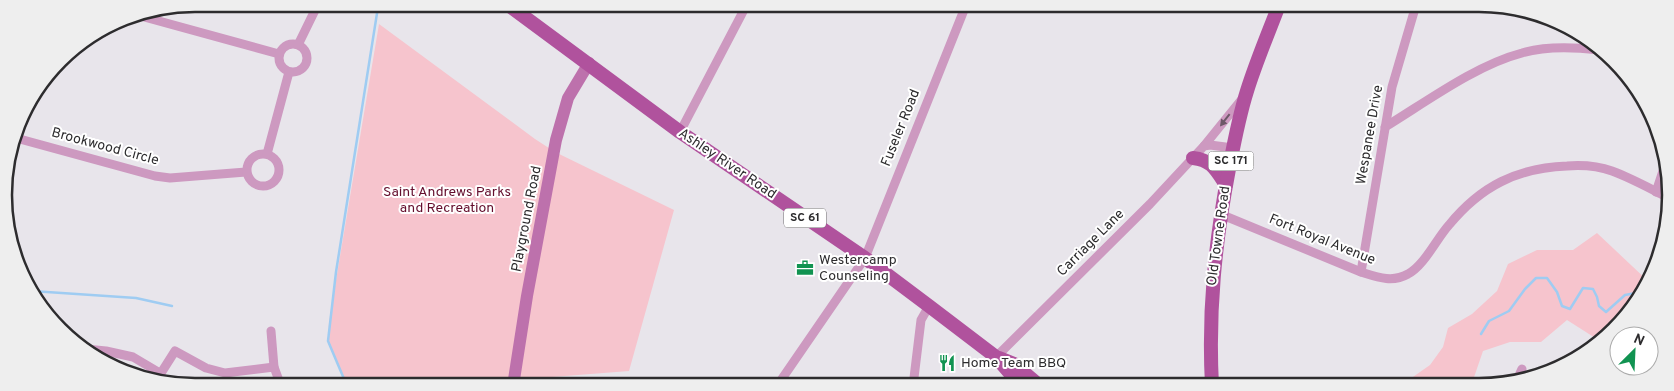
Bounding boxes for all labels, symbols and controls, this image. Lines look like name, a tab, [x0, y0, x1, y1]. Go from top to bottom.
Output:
street label: Wespanee Drive	[1353, 84, 1387, 186]
street label: Fuseler Road	[878, 87, 924, 169]
one-way arrow	[1220, 113, 1231, 126]
street label: Brookwood Circle	[49, 125, 161, 169]
street label: Ashley River Road	[675, 125, 779, 203]
road number: SC 171	[1208, 152, 1254, 170]
street label: Playground Road	[508, 165, 546, 273]
park label: Saint Andrews Parks and Recreation	[383, 184, 511, 217]
street label: Old Towne Road	[1204, 185, 1234, 287]
street label: Carriage Lane	[1054, 206, 1128, 280]
road number: SC 61	[784, 208, 826, 228]
street label: Fort Royal Avenue	[1266, 211, 1378, 269]
place label: Westercamp Counseling	[819, 252, 897, 285]
office icon: Westercamp Counseling	[795, 258, 815, 278]
north arrow	[1609, 326, 1659, 376]
text: N	[1631, 331, 1647, 350]
restaurant icon: Home Team BBQ	[937, 353, 957, 373]
place label: Home Team BBQ	[961, 355, 1066, 372]

